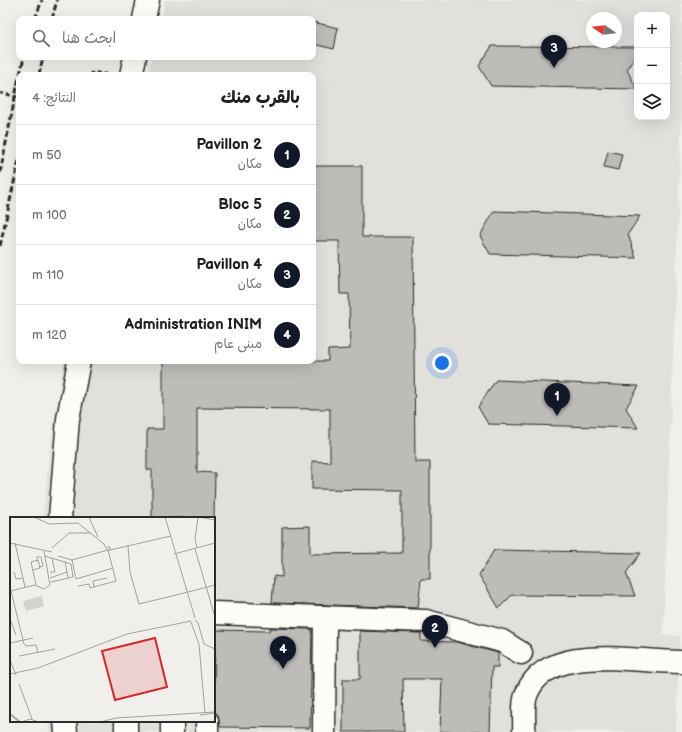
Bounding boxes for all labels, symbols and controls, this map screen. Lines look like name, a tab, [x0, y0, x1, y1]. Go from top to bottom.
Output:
north arrow	[586, 12, 622, 48]
map controls	[634, 12, 670, 120]
button: +	[634, 12, 670, 48]
search box	[16, 16, 316, 60]
icon: search	[30, 27, 52, 49]
text: ابحث هنا	[62, 29, 116, 48]
pin: 3	[541, 35, 567, 68]
button: −	[634, 48, 670, 84]
button: layers	[634, 84, 670, 120]
text: بالقرب منك	[221, 88, 300, 108]
text: النتائج: 4	[32, 90, 76, 106]
text: Pavillon 2	[196, 135, 262, 154]
text: 50 m	[32, 147, 61, 163]
text: 1	[284, 147, 290, 163]
text: مكان	[238, 156, 262, 172]
text: Bloc 5	[218, 195, 262, 214]
text: 100 m	[32, 207, 67, 223]
text: 2	[283, 207, 291, 223]
text: مكان	[238, 216, 262, 232]
text: Pavillon 4	[197, 255, 262, 274]
text: 110 m	[32, 267, 64, 283]
text: 3	[283, 267, 291, 283]
text: مكان	[238, 276, 262, 292]
text: Administration INIM	[125, 315, 262, 334]
text: 120 m	[32, 327, 67, 343]
text: 4	[283, 327, 291, 343]
text: مبنى عام	[214, 336, 262, 352]
your location	[432, 353, 452, 373]
pin: 1	[544, 383, 570, 416]
inset map	[10, 517, 215, 722]
pin: 2	[422, 615, 448, 648]
pin: 4	[270, 636, 296, 669]

